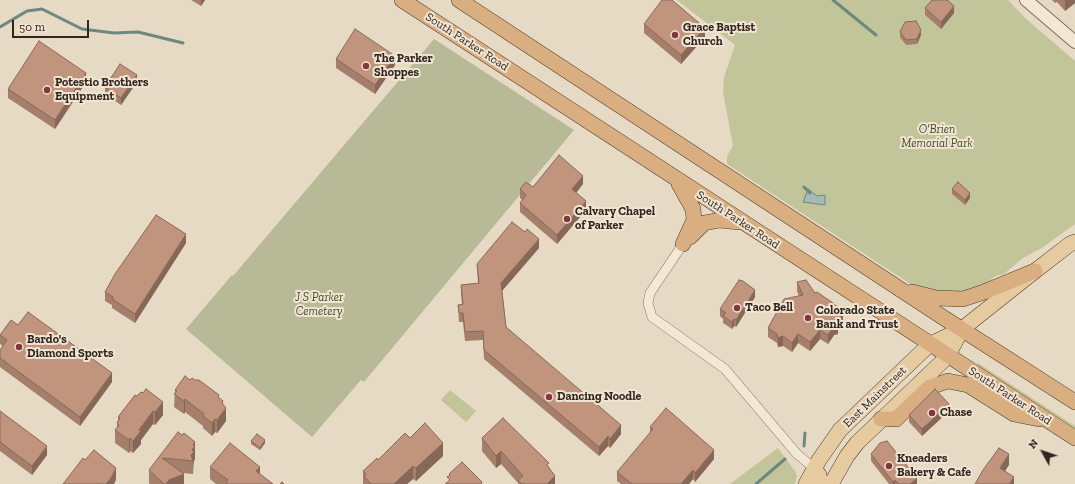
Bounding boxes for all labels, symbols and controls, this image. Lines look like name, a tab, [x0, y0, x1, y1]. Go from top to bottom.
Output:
street label: South Parker Road	[423, 10, 511, 74]
scale bar	[14, 12, 91, 38]
text: 50 m	[19, 20, 45, 34]
place label: Grace Baptist Church	[683, 21, 755, 49]
marker: Grace Baptist Church	[670, 30, 680, 40]
place label: The Parker Shoppes	[374, 52, 433, 80]
marker: The Parker Shoppes	[361, 61, 371, 71]
place label: Potestio Brothers Equipment	[55, 76, 149, 104]
marker: Potestio Brothers Equipment	[42, 85, 52, 95]
park label: O'Brien Memorial Park	[901, 123, 973, 151]
street label: South Parker Road	[694, 188, 782, 252]
place label: Calvary Chapel of Parker	[575, 205, 655, 233]
marker: Calvary Chapel of Parker	[562, 214, 572, 224]
park label: J S Parker Cemetery	[295, 291, 343, 319]
place label: Taco Bell	[745, 301, 793, 315]
marker: Taco Bell	[732, 303, 742, 313]
place label: Colorado State Bank and Trust	[816, 304, 898, 332]
marker: Colorado State Bank and Trust	[803, 313, 813, 323]
place label: Bardo's Diamond Sports	[27, 333, 113, 361]
marker: Bardo's Diamond Sports	[14, 342, 24, 352]
street label: East Mainstreet	[840, 363, 910, 431]
street label: South Parker Road	[966, 364, 1054, 428]
place label: Dancing Noodle	[557, 390, 641, 404]
marker: Dancing Noodle	[544, 392, 554, 402]
place label: Chase	[940, 406, 972, 420]
marker: Chase	[927, 408, 937, 418]
north arrow	[1023, 432, 1063, 472]
text: N	[1026, 437, 1041, 451]
place label: Kneaders Bakery & Cafe	[897, 452, 971, 480]
marker: Kneaders Bakery & Cafe	[884, 461, 894, 471]

